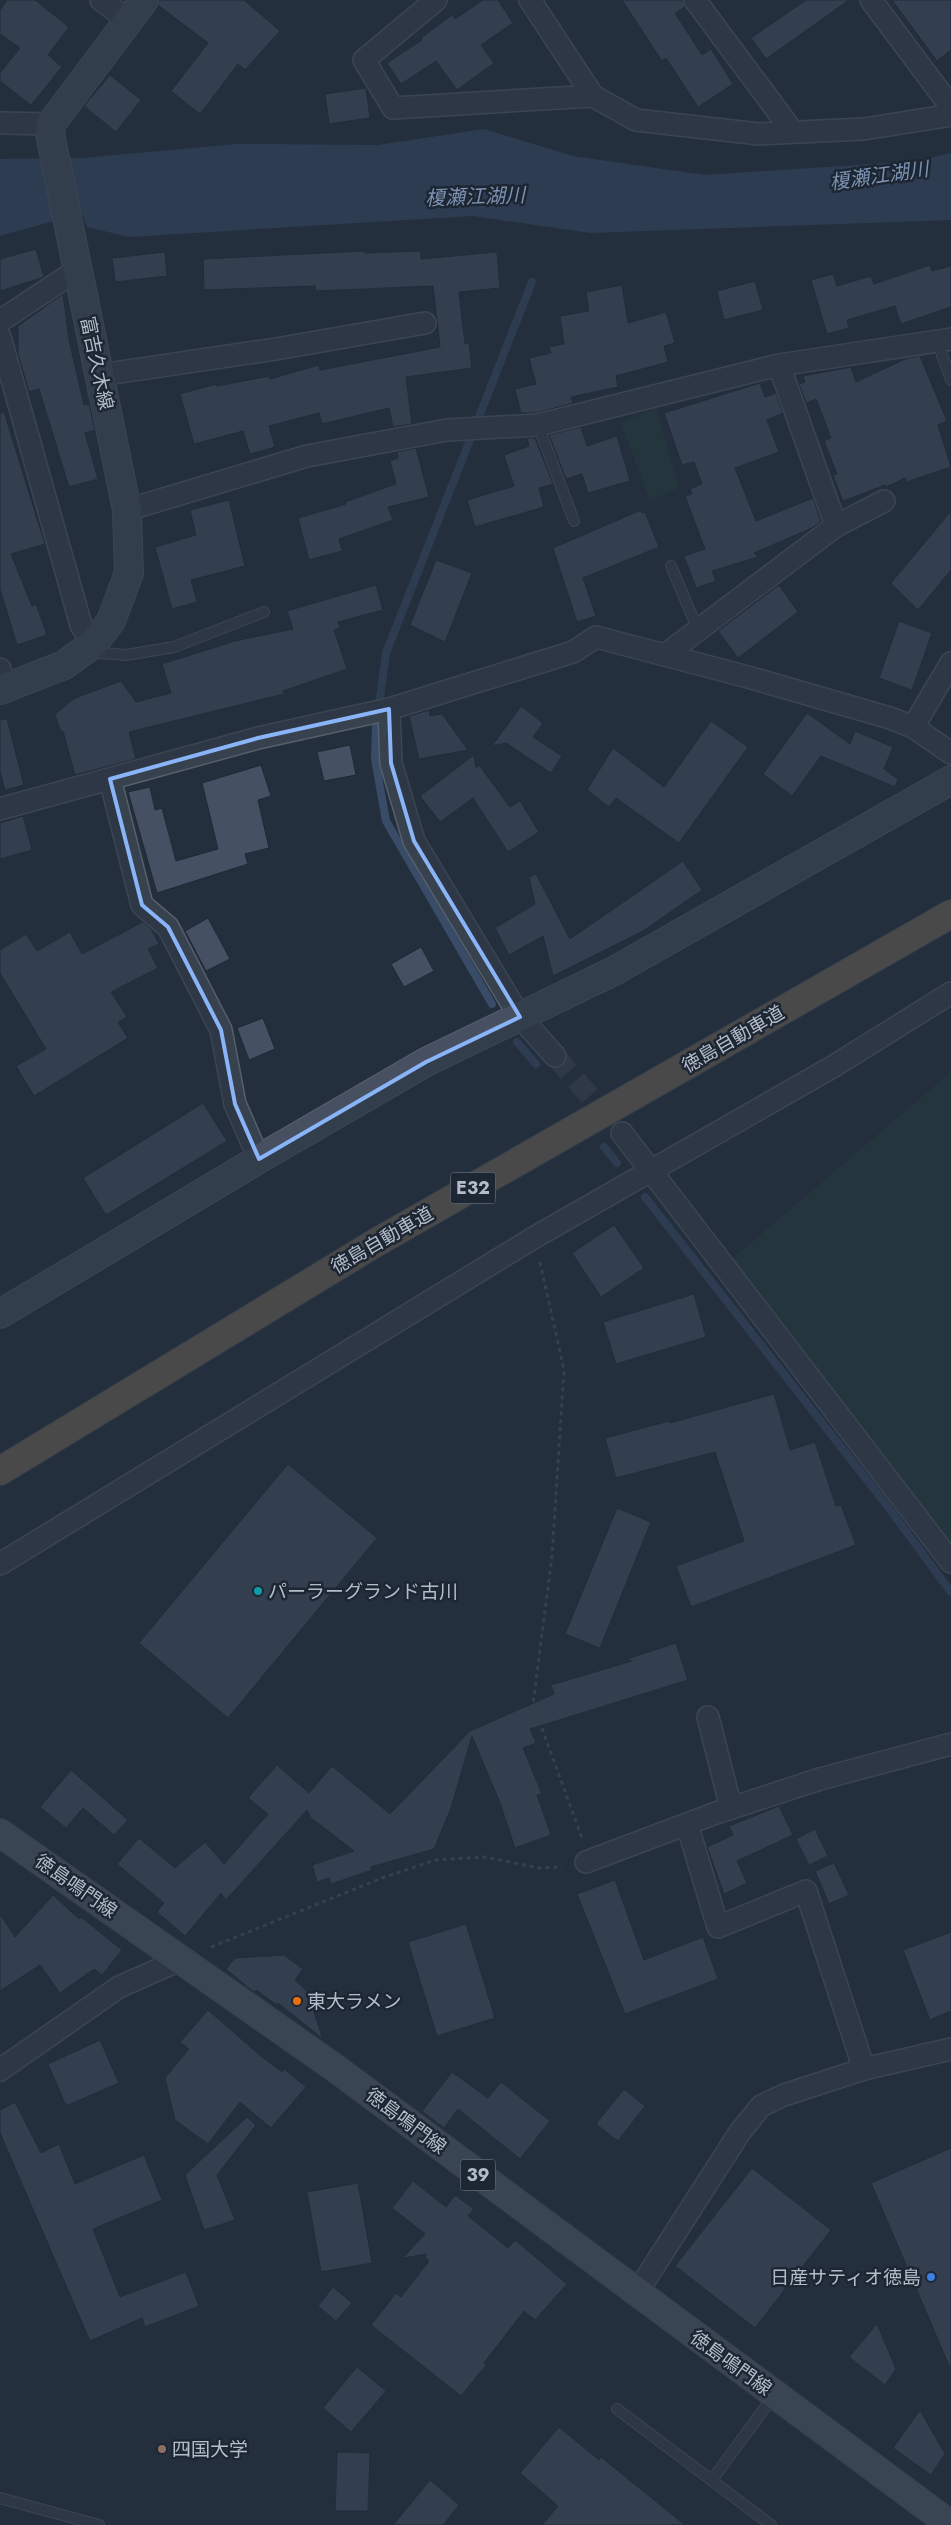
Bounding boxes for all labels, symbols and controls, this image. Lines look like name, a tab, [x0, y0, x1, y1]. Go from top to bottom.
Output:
water label: 榎瀬江湖川	[827, 154, 933, 197]
water label: 榎瀬江湖川	[425, 181, 527, 213]
street label: 富吉久木線	[74, 314, 120, 412]
street label: 徳島自動車道	[677, 999, 789, 1079]
road number: E32	[450, 1172, 496, 1204]
street label: 徳島自動車道	[326, 1200, 438, 1280]
place label: パーラーグランド古川	[268, 1578, 458, 1605]
marker: パーラーグランド古川	[252, 1585, 264, 1597]
street label: 徳島鳴門線	[29, 1848, 123, 1924]
place label: 東大ラメン	[307, 1988, 401, 2015]
marker: 東大ラメン	[291, 1995, 303, 2007]
street label: 徳島鳴門線	[360, 2082, 452, 2160]
road number: 39	[460, 2160, 496, 2190]
place label: 日産サティオ徳島	[770, 2264, 921, 2291]
marker: 日産サティオ徳島	[925, 2271, 937, 2283]
street label: 徳島鳴門線	[685, 2324, 777, 2402]
place label: 四国大学	[172, 2436, 248, 2463]
marker: 四国大学	[156, 2443, 168, 2455]

